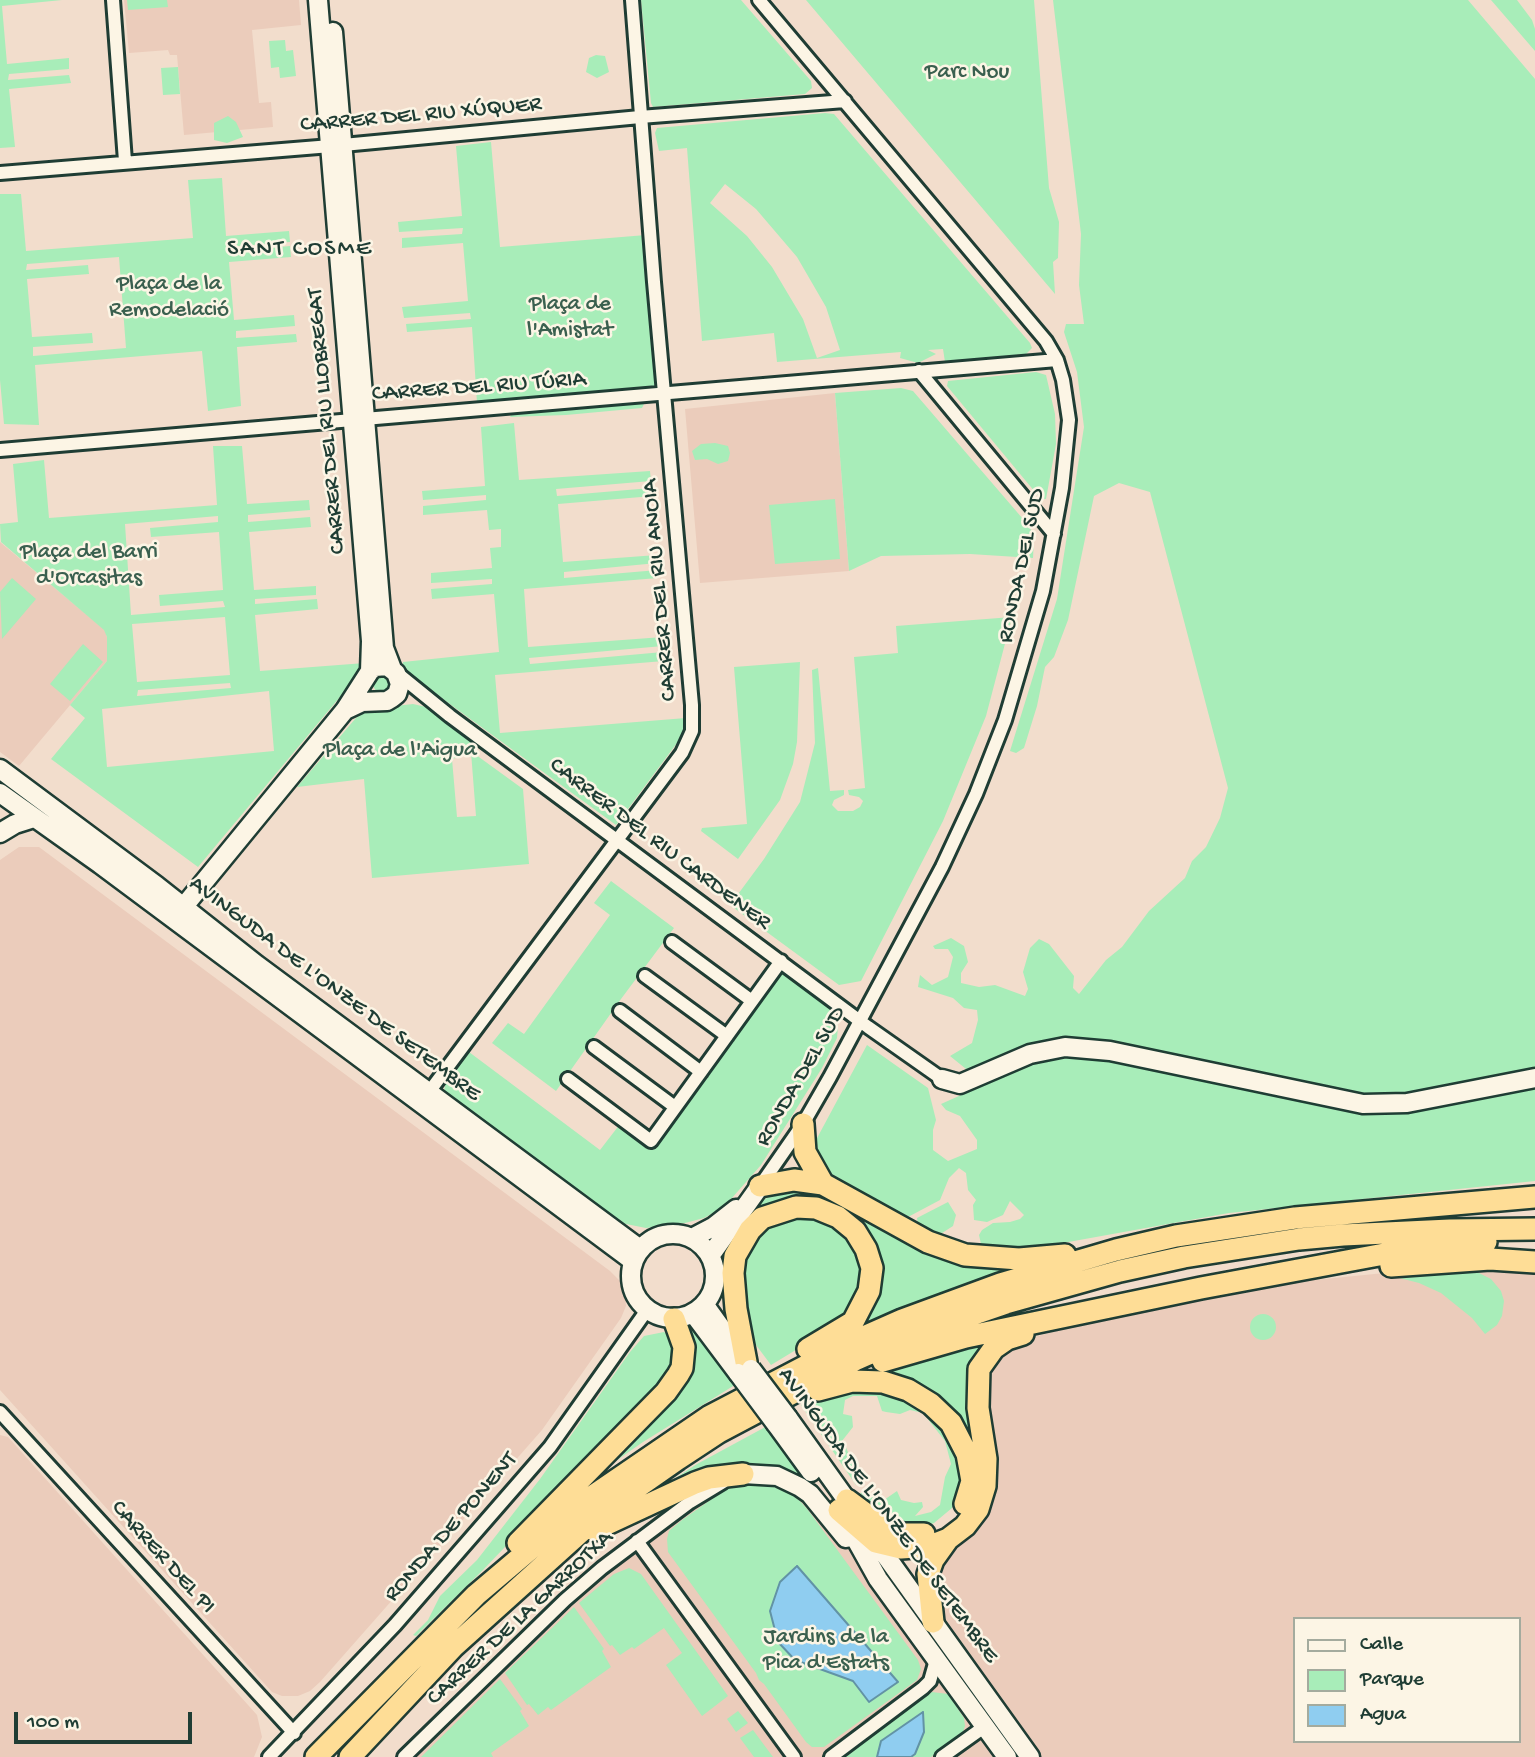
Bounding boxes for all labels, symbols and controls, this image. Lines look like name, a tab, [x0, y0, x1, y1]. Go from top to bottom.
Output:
park label: Parc Nou	[925, 59, 1009, 87]
street label: CARRER DEL RIU XÚQUER	[299, 92, 543, 140]
district label: SANT COSME	[228, 236, 372, 264]
park label: Plaça de la Remodelació	[109, 271, 229, 325]
street label: CARRER DEL RIU LLOBREGAT	[303, 287, 353, 555]
park label: Plaça de l'Amistat	[527, 291, 613, 345]
street label: CARRER DEL RIU TÚRIA	[371, 367, 587, 409]
street label: CARRER DEL RIU ANOIA	[638, 478, 684, 702]
street label: RONDA DEL SUD	[993, 486, 1053, 646]
park label: Plaça del Barri d'Orcasitas	[20, 539, 158, 593]
park label: Plaça de l'Aigua	[323, 737, 477, 765]
street label: CARRER DEL RIU CARDENER	[543, 753, 775, 937]
street label: AVINGUDA DE L'ONZE DE SETEMBRE	[183, 871, 485, 1109]
street label: RONDA DEL SUD	[751, 1002, 853, 1152]
street label: AVINGUDA DE L'ONZE DE SETEMBRE	[771, 1363, 1003, 1669]
street label: RONDA DE PONENT	[379, 1447, 525, 1609]
street label: CARRER DEL PI	[104, 1495, 220, 1621]
street label: CARRER DE LA GARROTXA	[422, 1525, 620, 1713]
legend	[1294, 1617, 1521, 1743]
park label: Jardins de la Pica d'Estats	[763, 1624, 889, 1678]
text: Calle	[1360, 1633, 1403, 1658]
text: Parque	[1360, 1668, 1424, 1693]
scale bar	[18, 1698, 196, 1742]
text: Agua	[1360, 1703, 1406, 1728]
text: 100 m	[27, 1711, 79, 1736]

